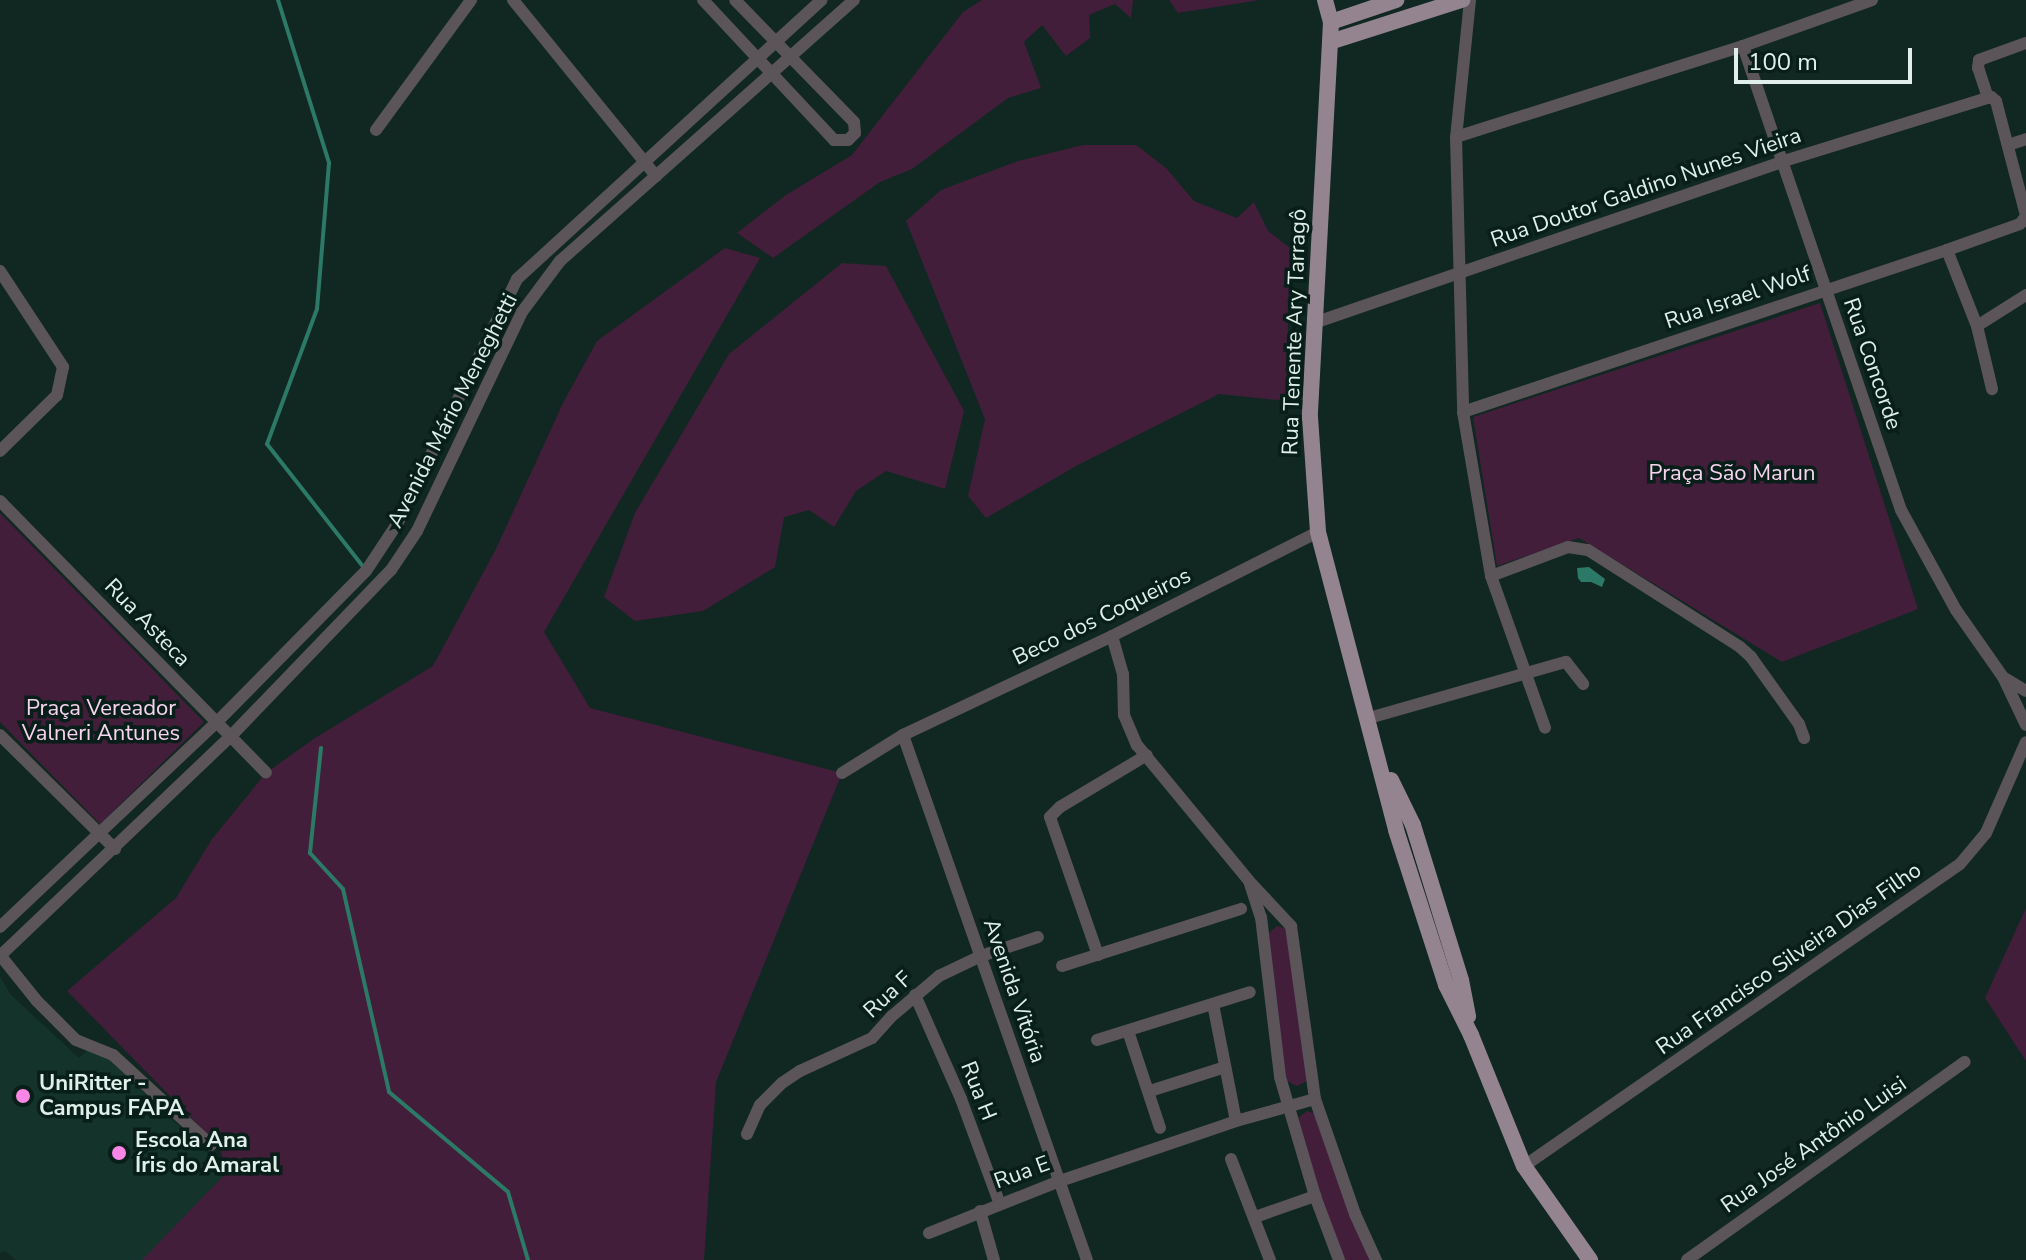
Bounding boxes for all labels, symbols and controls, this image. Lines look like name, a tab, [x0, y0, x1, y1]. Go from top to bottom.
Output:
scale bar	[1738, 32, 1916, 82]
text: 100 m	[1748, 46, 1818, 78]
street label: Rua Doutor Galdino Nunes Vieira	[1487, 122, 1805, 254]
street label: Rua Tenente Ary Tarragô	[1278, 208, 1312, 456]
street label: Rua Israel Wolf	[1662, 261, 1814, 335]
street label: Avenida Mário Meneghetti	[382, 289, 524, 533]
street label: Rua Concorde	[1837, 295, 1907, 433]
park label: Praça São Marun	[1649, 461, 1815, 487]
street label: Beco dos Coqueiros	[1009, 563, 1195, 671]
street label: Rua Asteca	[99, 574, 195, 672]
park label: Praça Vereador Valneri Antunes	[22, 695, 180, 746]
street label: Rua Francisco Silveira Dias Filho	[1651, 857, 1927, 1061]
street label: Avenida Vitória	[977, 915, 1051, 1067]
street label: Rua F	[858, 966, 918, 1024]
street label: Rua H	[954, 1058, 1002, 1124]
place label: UniRitter - Campus FAPA	[39, 1070, 184, 1122]
street label: Rua José Antônio Luisi	[1716, 1071, 1912, 1219]
marker: UniRitter - Campus FAPA	[14, 1087, 32, 1105]
place label: Escola Ana Íris do Amaral	[135, 1127, 279, 1178]
marker: Escola Ana Íris do Amaral	[110, 1144, 128, 1162]
street label: Rua E	[991, 1151, 1053, 1195]

